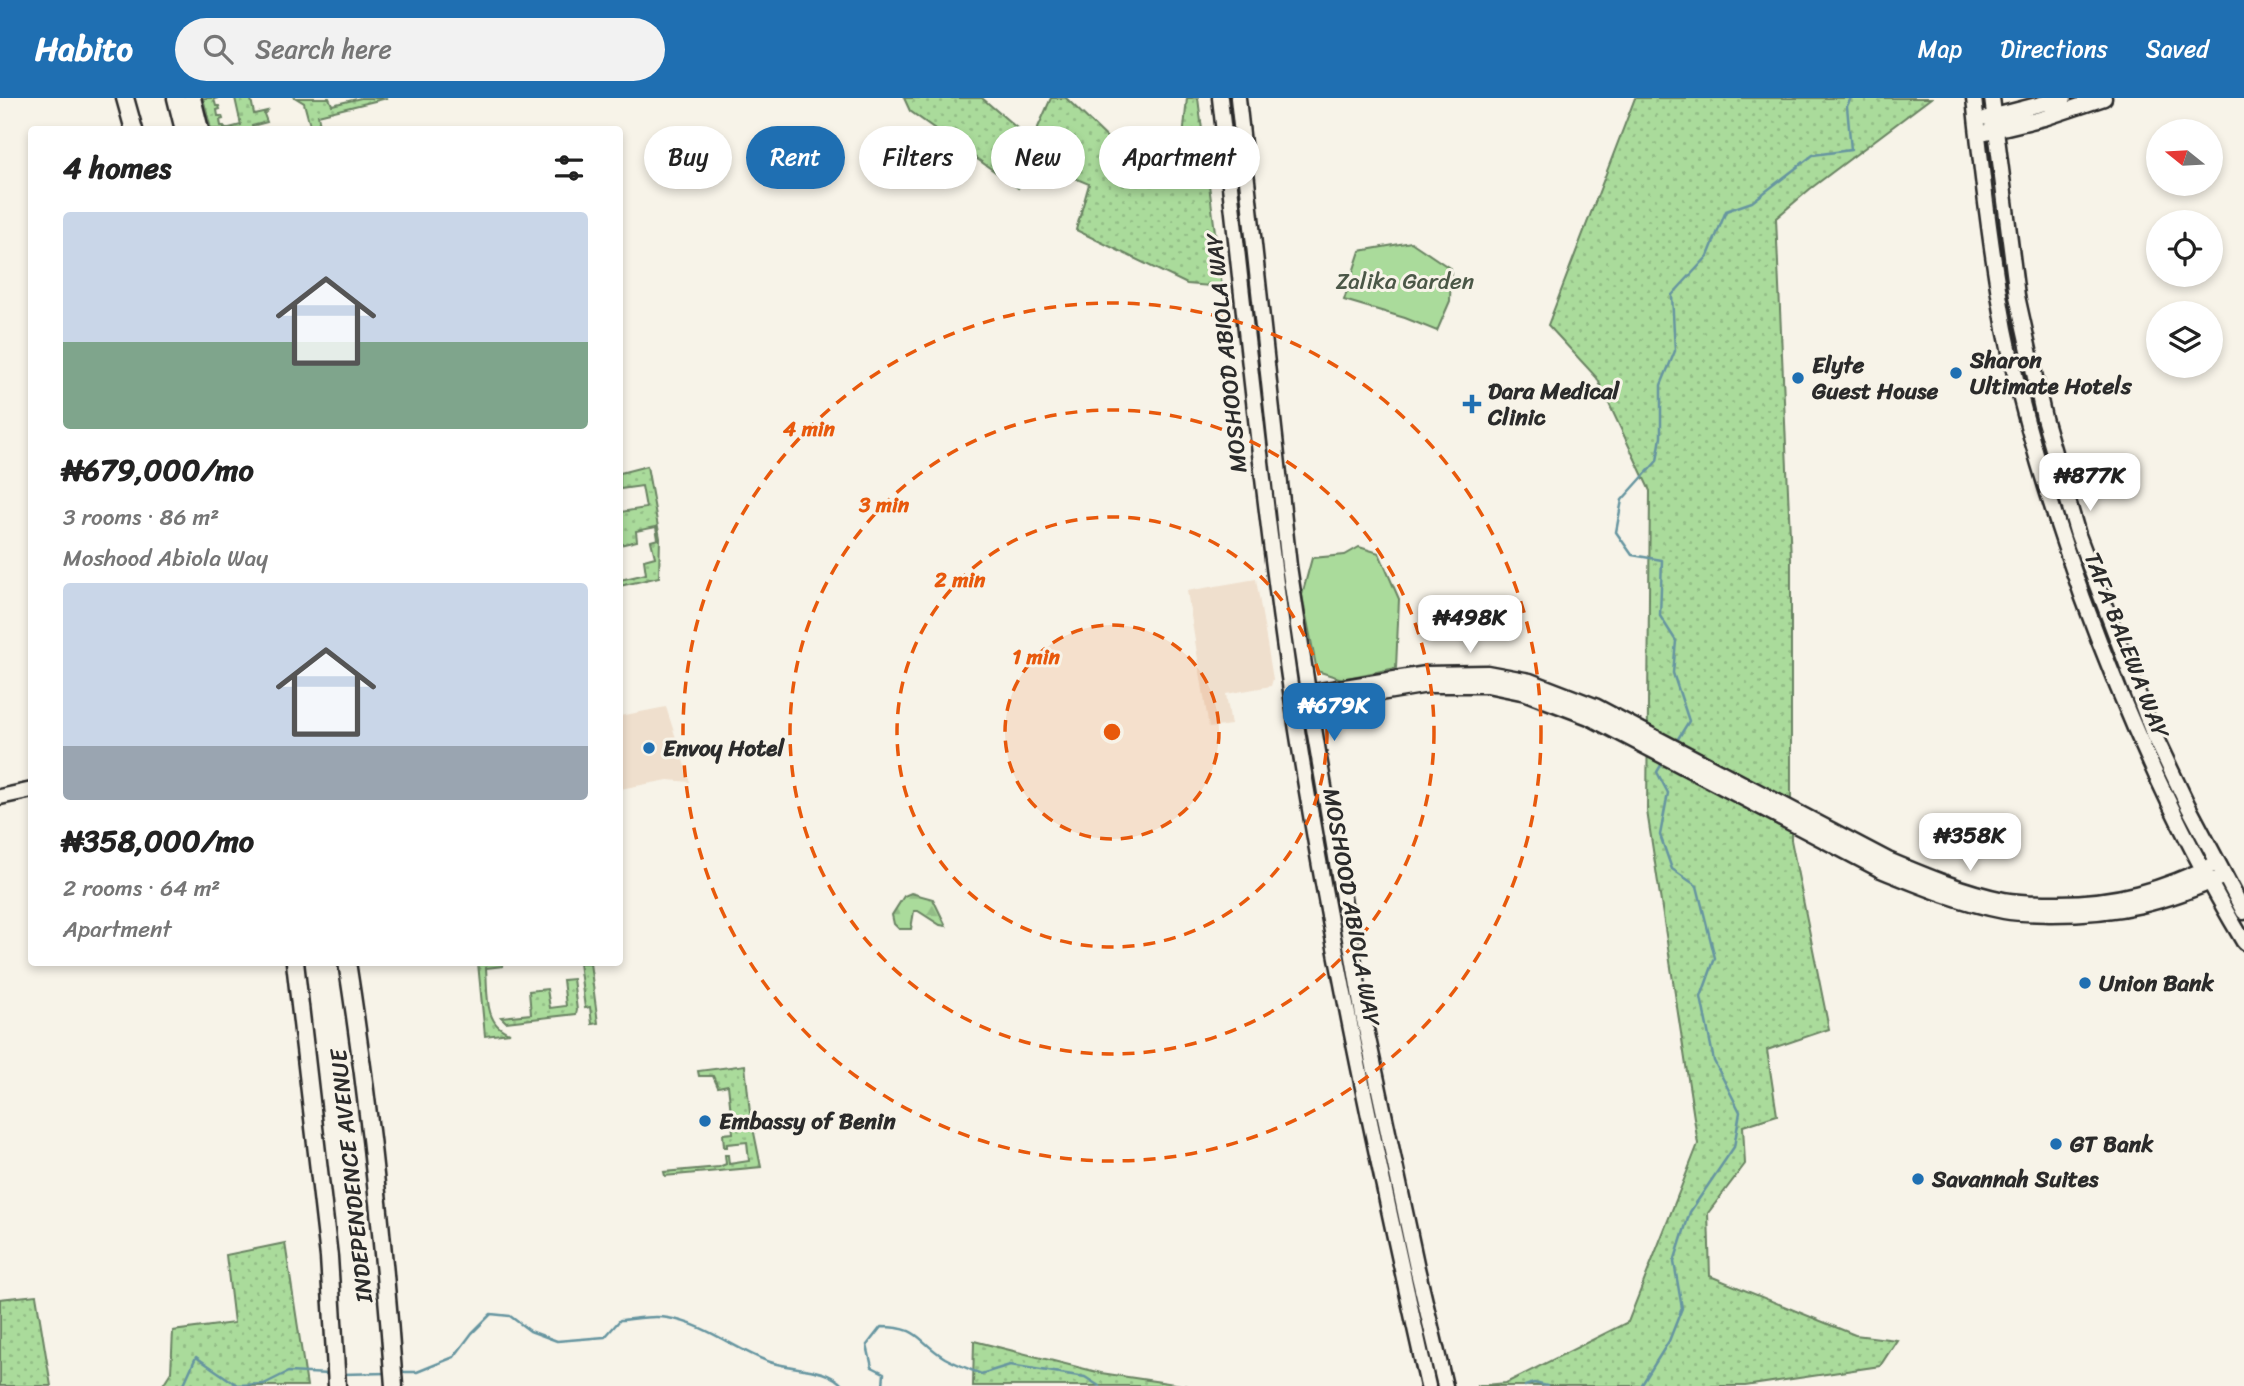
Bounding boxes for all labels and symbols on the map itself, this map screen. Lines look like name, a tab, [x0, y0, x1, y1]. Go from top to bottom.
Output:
north arrow	[2146, 119, 2222, 196]
street label: MOSHOOD ABIOLA WAY	[1193, 230, 1259, 475]
park label: Zalika Garden	[1336, 261, 1474, 302]
place label: Sharon Ultimate Hotels	[1969, 340, 2133, 407]
place label: Elyte Guest House	[1811, 345, 1939, 412]
marker: Sharon Ultimate Hotels	[1948, 365, 1964, 381]
marker: Elyte Guest House	[1790, 370, 1806, 386]
place label: Dara Medical Clinic	[1487, 371, 1620, 438]
marker: Dara Medical Clinic	[1462, 394, 1482, 414]
text: 4 min	[782, 410, 836, 448]
pin: ₦877K	[2041, 454, 2139, 513]
text: 3 min	[858, 486, 910, 524]
street label: TAFA BALEWA WAY	[2072, 546, 2181, 745]
text: 2 min	[934, 561, 986, 599]
pin: ₦498K	[1421, 596, 1519, 655]
text: 1 min	[1012, 638, 1061, 676]
pin: ₦679K	[1285, 684, 1383, 743]
centre of rings	[1100, 720, 1124, 744]
place label: Envoy Hotel	[663, 728, 785, 769]
marker: Envoy Hotel	[641, 740, 657, 756]
street label: MOSHOOD ABIOLA WAY	[1310, 785, 1393, 1031]
pin: ₦358K	[1921, 814, 2019, 873]
place label: Union Bank	[2099, 963, 2215, 1004]
marker: Union Bank	[2077, 975, 2093, 991]
street label: INDEPENDENCE AVENUE	[318, 1046, 385, 1306]
place label: Embassy of Benin	[719, 1101, 896, 1142]
marker: Embassy of Benin	[697, 1113, 713, 1129]
place label: GT Bank	[2069, 1124, 2154, 1165]
marker: GT Bank	[2048, 1136, 2064, 1152]
place label: Savannah Suites	[1931, 1159, 2099, 1200]
marker: Savannah Suites	[1910, 1171, 1926, 1187]

